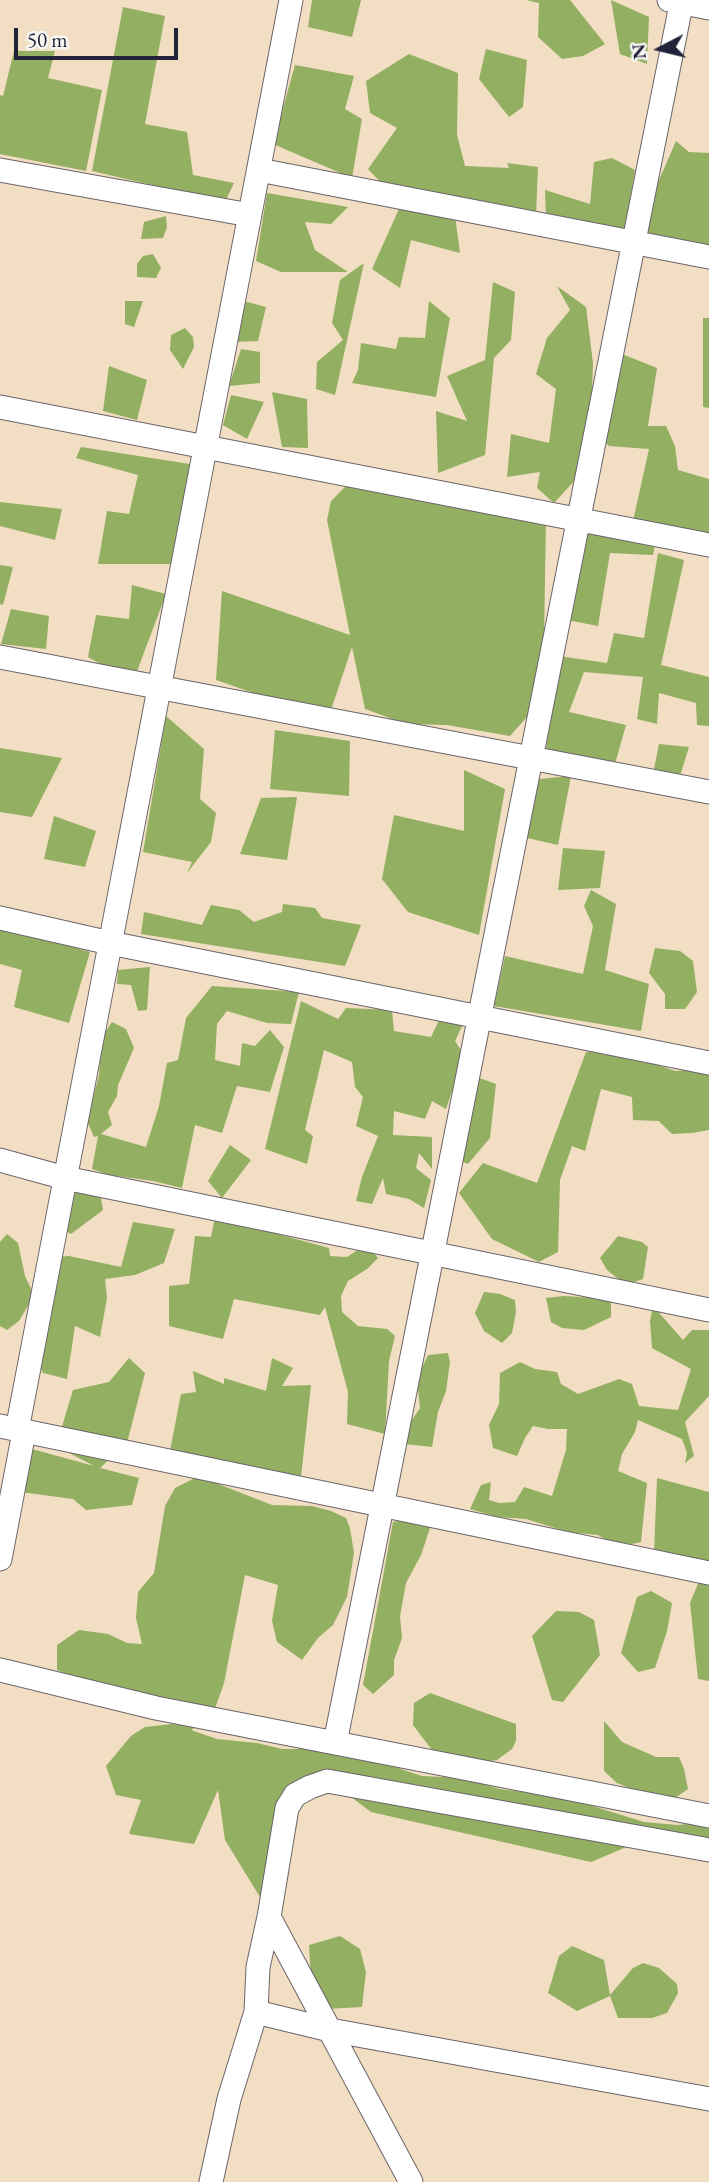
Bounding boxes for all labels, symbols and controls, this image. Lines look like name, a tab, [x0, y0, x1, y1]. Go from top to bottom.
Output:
scale bar	[18, 14, 182, 58]
north arrow	[625, 14, 695, 84]
text: 50 m	[27, 26, 68, 53]
text: N	[625, 42, 652, 61]

